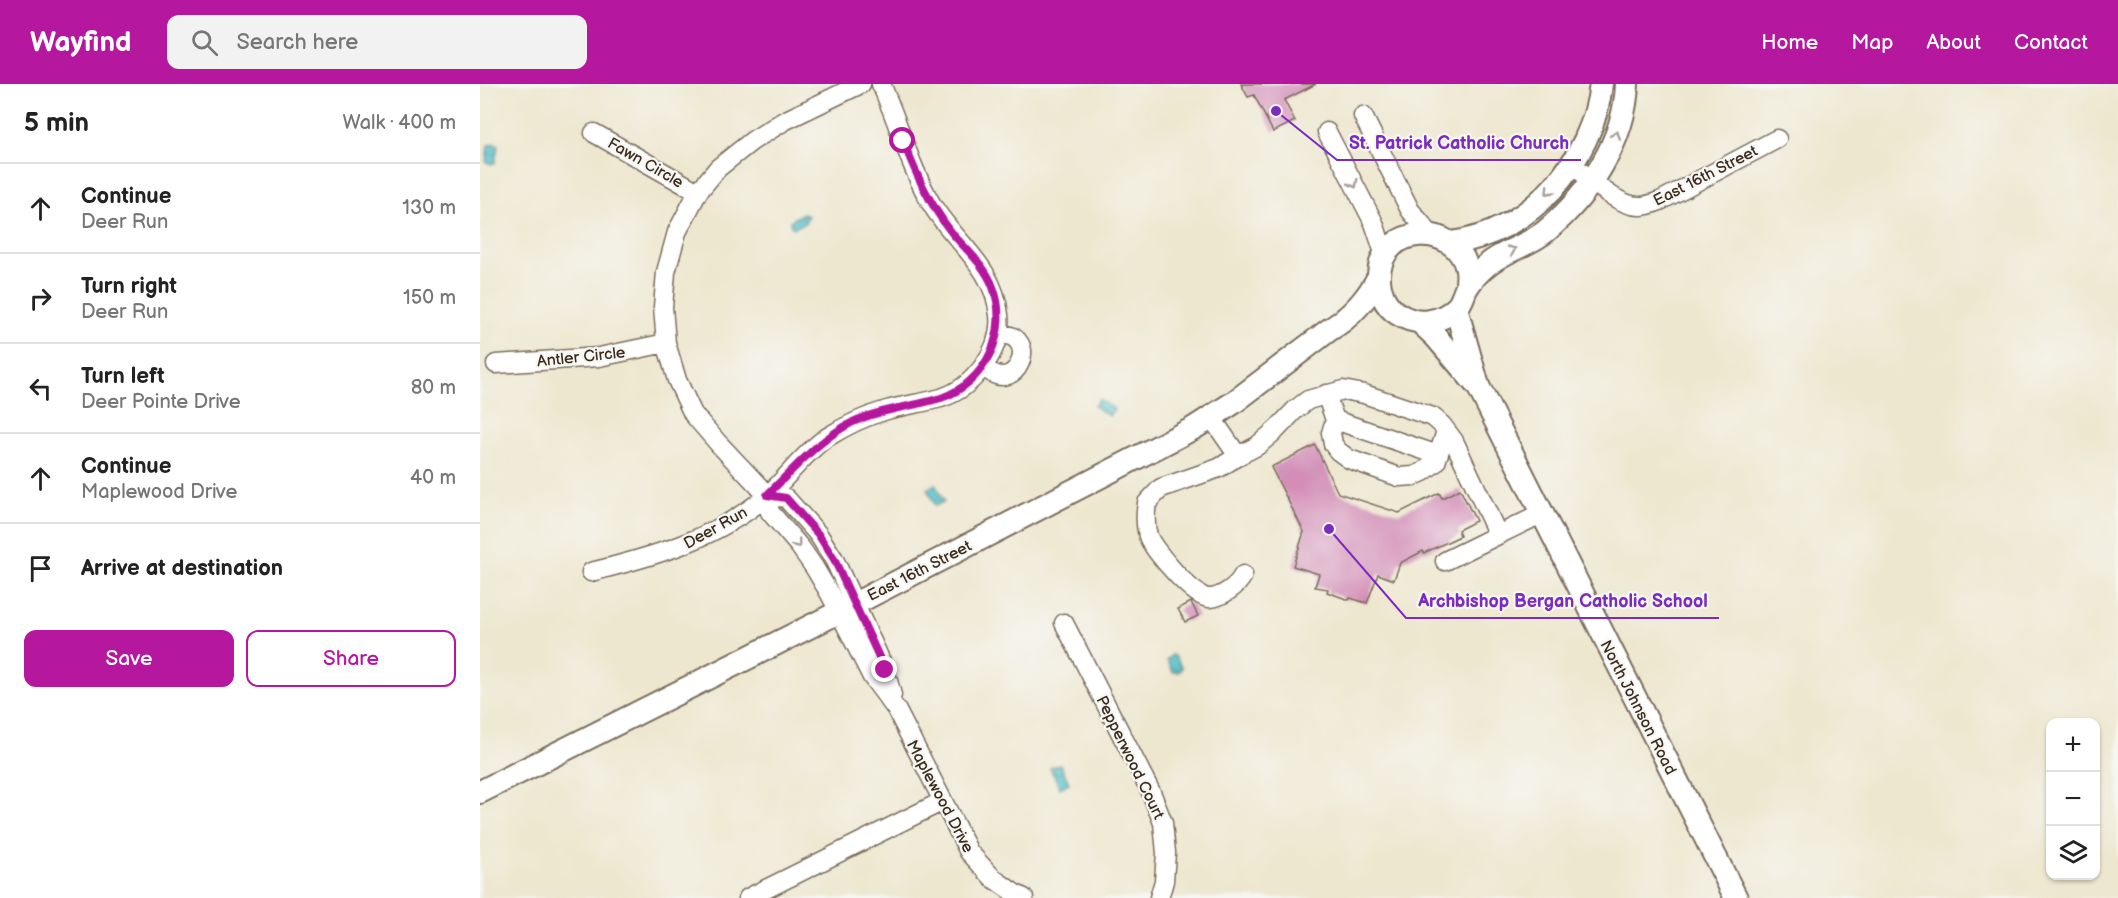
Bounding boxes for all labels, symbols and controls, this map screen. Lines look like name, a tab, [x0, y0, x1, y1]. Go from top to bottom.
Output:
search box	[167, 15, 587, 69]
text: Wayfind	[30, 26, 131, 59]
icon: search	[188, 26, 221, 59]
text: Search here	[236, 29, 358, 56]
text: Home	[1761, 30, 1818, 55]
text: Map	[1851, 30, 1893, 55]
text: About	[1926, 30, 1981, 55]
text: Contact	[2014, 30, 2088, 55]
text: 5 min	[24, 108, 89, 139]
text: Walk · 400 m	[343, 111, 456, 135]
callout: St. Patrick Catholic Church	[1337, 124, 1581, 160]
route start	[889, 127, 915, 153]
one-way arrow	[1609, 130, 1621, 141]
text: St. Patrick Catholic Church	[1349, 133, 1569, 154]
street label: Fawn Circle	[604, 134, 687, 193]
street label: East 16th Street	[1650, 142, 1761, 211]
one-way arrow	[1346, 178, 1358, 189]
text: Continue	[81, 183, 171, 210]
one-way arrow	[1545, 185, 1556, 195]
icon: ahead	[24, 192, 57, 225]
text: 130 m	[402, 196, 456, 220]
text: Deer Run	[81, 210, 168, 234]
one-way arrow	[1505, 245, 1516, 257]
text: Turn right	[81, 273, 177, 300]
icon: right	[24, 282, 57, 315]
text: 150 m	[403, 286, 456, 310]
text: Deer Run	[81, 300, 168, 324]
street label: Antler Circle	[536, 343, 627, 372]
text: Turn left	[81, 363, 165, 390]
icon: left	[24, 372, 57, 405]
text: 80 m	[411, 376, 456, 400]
text: Deer Pointe Drive	[81, 390, 241, 414]
text: Continue	[81, 453, 171, 480]
icon: ahead	[24, 462, 57, 495]
text: 40 m	[410, 466, 456, 490]
text: Maplewood Drive	[81, 480, 237, 504]
street label: Deer Run	[681, 503, 751, 554]
one-way arrow	[790, 537, 801, 548]
street label: East 16th Street	[864, 537, 975, 606]
icon: arrive	[24, 552, 57, 585]
text: Arrive at destination	[81, 555, 283, 582]
callout: Archbishop Bergan Catholic School	[1406, 582, 1719, 618]
text: Archbishop Bergan Catholic School	[1417, 591, 1708, 612]
button: Save	[24, 630, 234, 687]
button: Share	[246, 630, 456, 687]
street label: North Johnson Road	[1596, 637, 1680, 778]
route end	[871, 656, 897, 682]
street label: Pepperwood Court	[1091, 693, 1168, 823]
map controls	[2046, 718, 2100, 880]
button: +	[2046, 718, 2100, 772]
street label: Maplewood Drive	[902, 737, 978, 857]
button: −	[2046, 772, 2100, 826]
button: layers	[2046, 826, 2100, 880]

